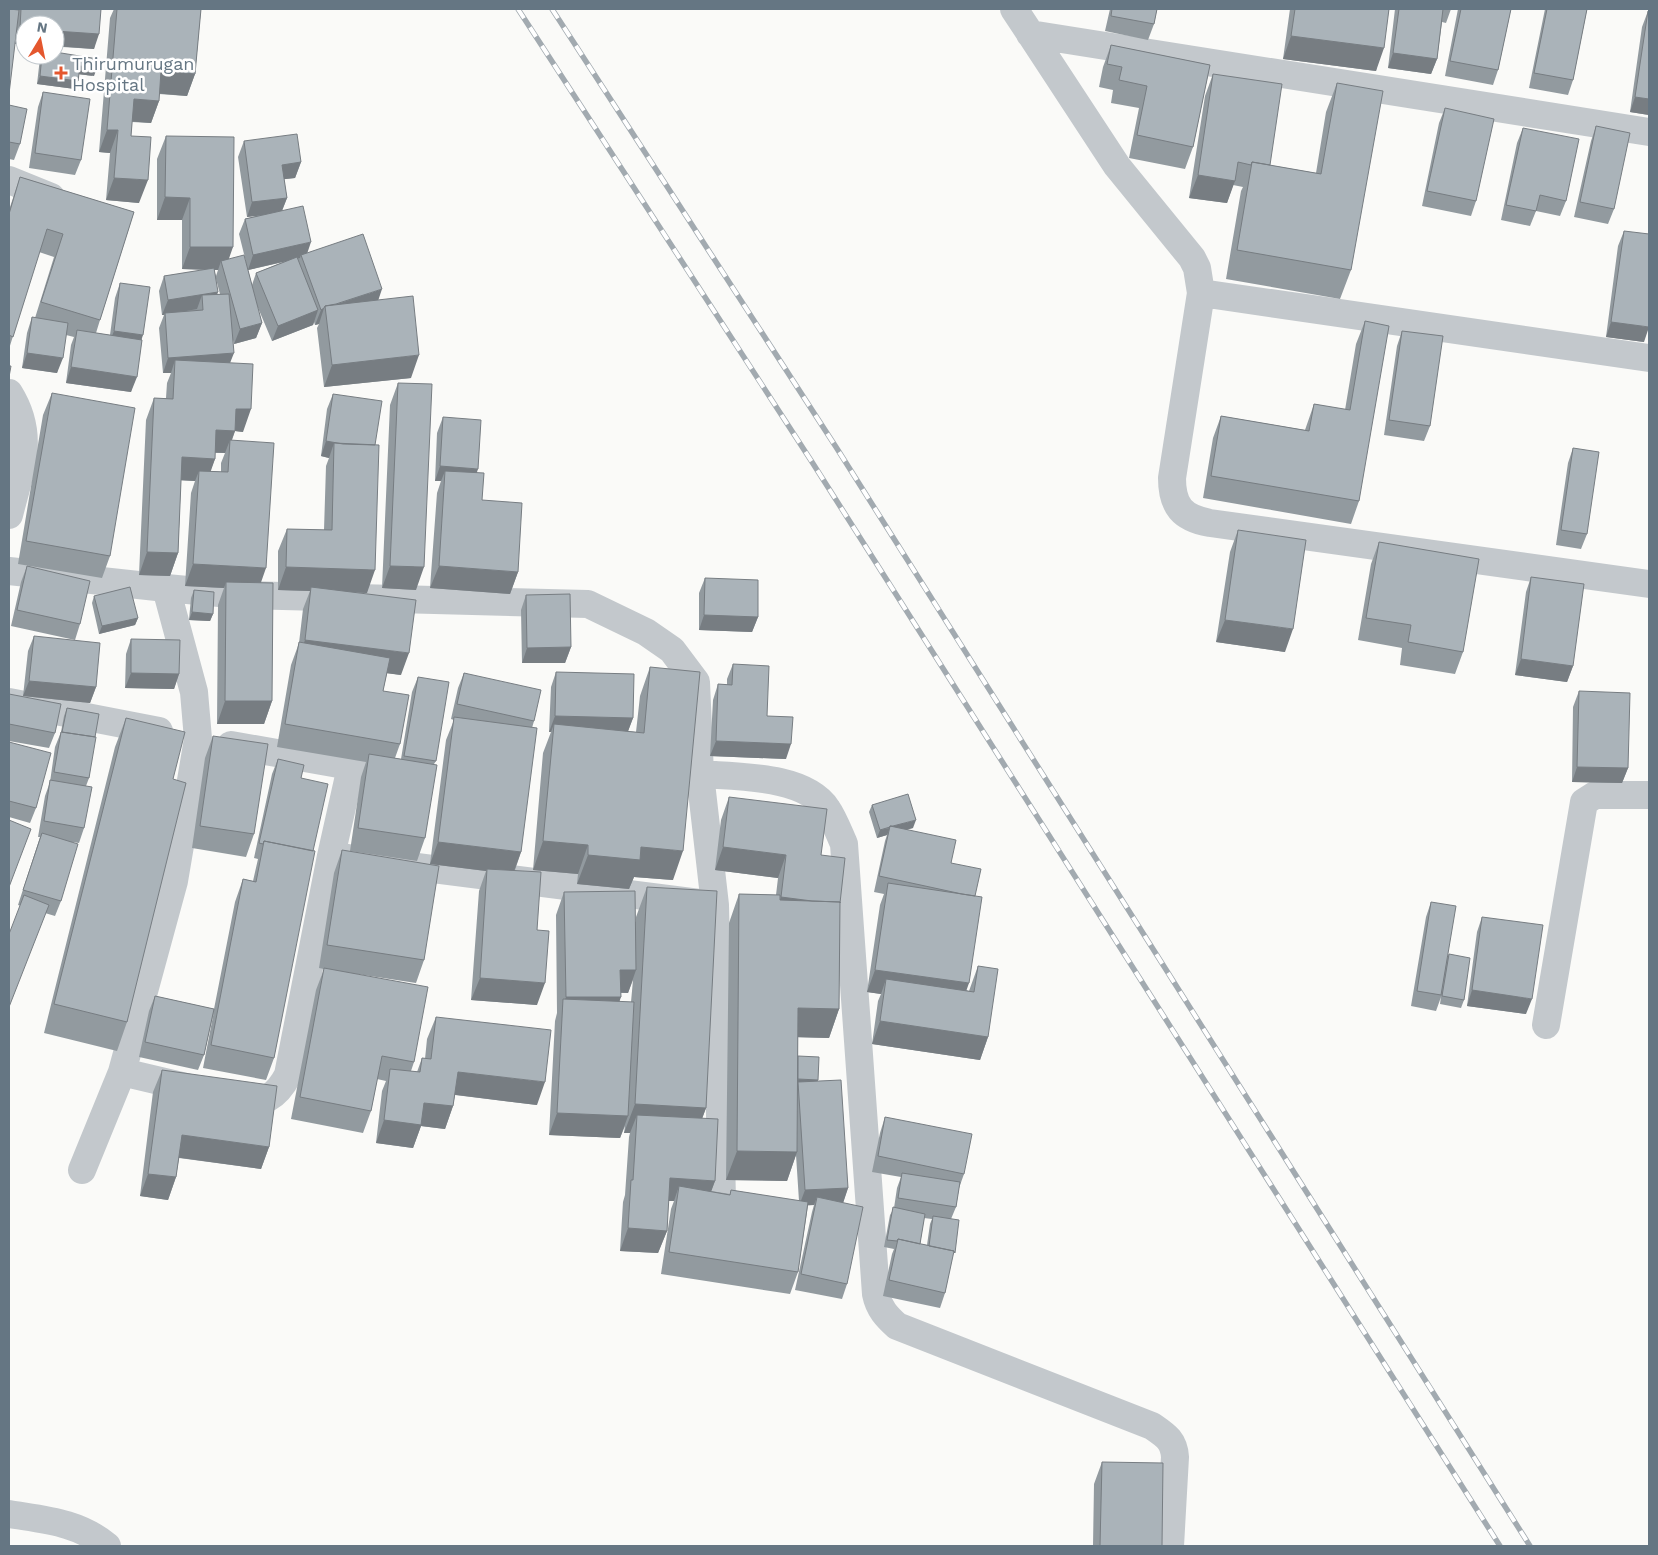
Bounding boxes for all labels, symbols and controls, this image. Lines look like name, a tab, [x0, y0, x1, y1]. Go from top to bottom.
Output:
north arrow	[15, 15, 65, 65]
text: N	[36, 18, 49, 36]
place label: Thirumurugan Hospital	[72, 53, 195, 95]
marker: Thirumurugan Hospital	[54, 66, 68, 80]

